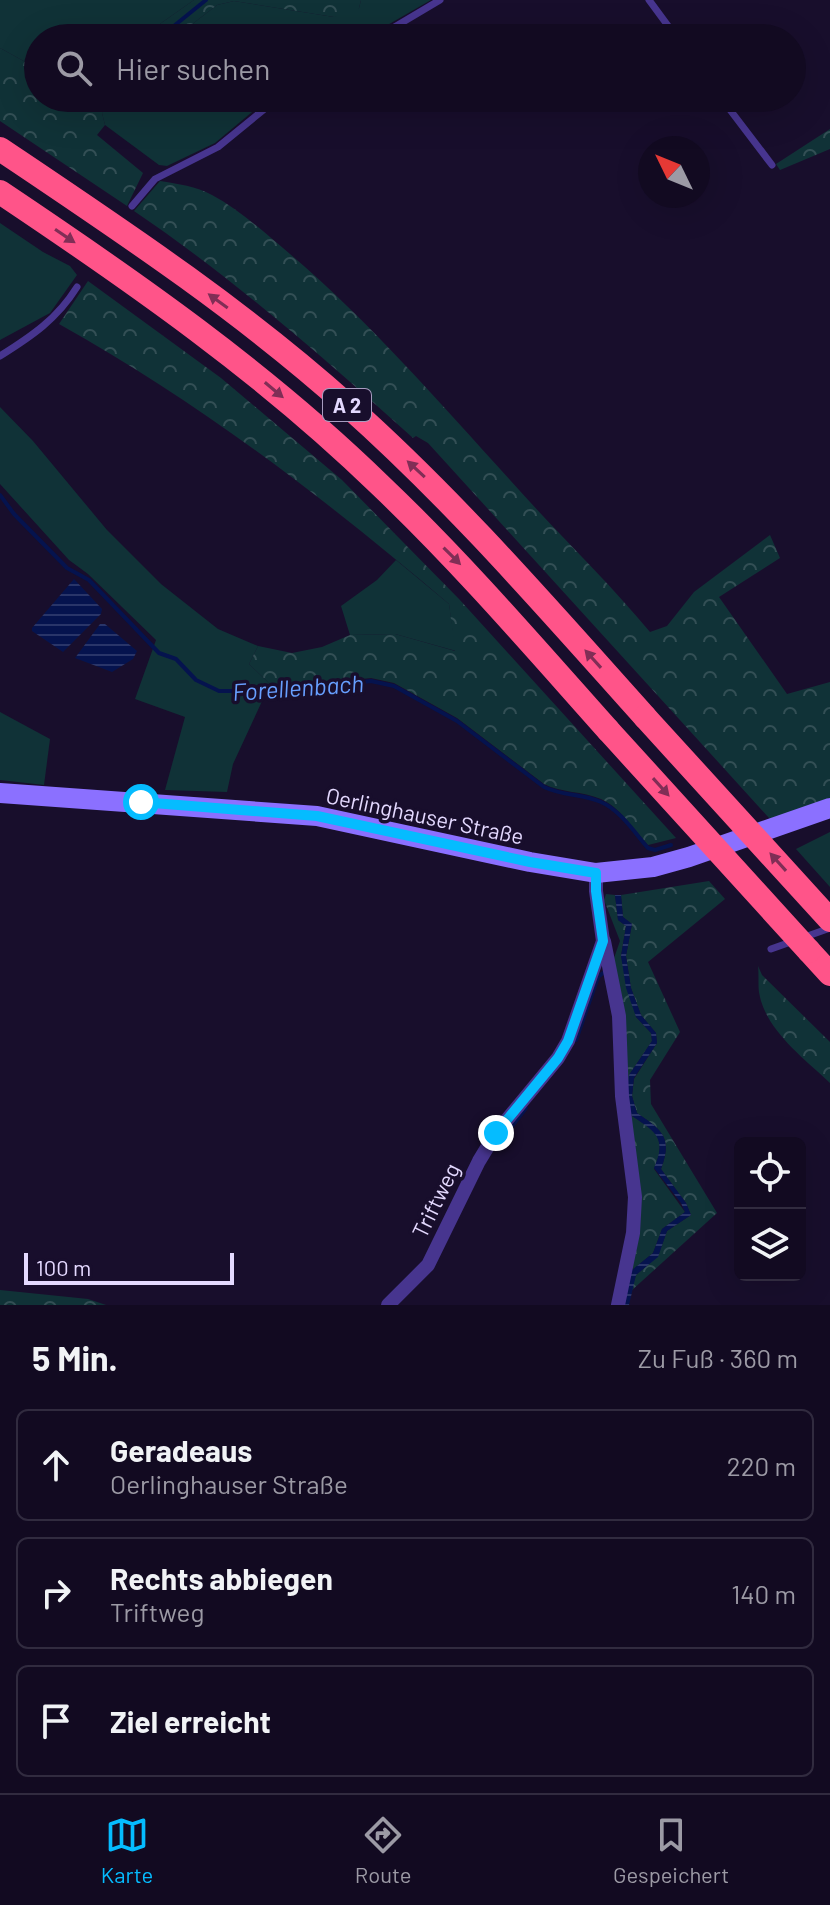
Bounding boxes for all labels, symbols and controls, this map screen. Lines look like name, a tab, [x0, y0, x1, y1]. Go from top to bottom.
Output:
search box	[24, 24, 806, 112]
icon: search	[52, 46, 96, 90]
text: Hier suchen	[116, 50, 270, 86]
north arrow	[638, 136, 710, 208]
one-way arrow	[54, 228, 75, 243]
one-way arrow	[207, 293, 228, 309]
one-way arrow	[263, 381, 283, 398]
road number: A 2	[323, 389, 371, 421]
one-way arrow	[406, 460, 425, 478]
one-way arrow	[442, 546, 460, 565]
one-way arrow	[585, 649, 603, 668]
water label: Forellenbach	[231, 668, 365, 706]
one-way arrow	[651, 778, 669, 797]
street label: Oerlinghauser Straße	[324, 781, 526, 849]
route start	[123, 784, 159, 820]
one-way arrow	[769, 853, 787, 872]
route end	[478, 1115, 514, 1151]
map controls	[734, 1137, 806, 1281]
button: locate	[734, 1137, 806, 1209]
street label: Triftweg	[406, 1158, 464, 1242]
button: layers	[734, 1209, 806, 1281]
scale bar	[24, 1249, 234, 1285]
text: 100 m	[36, 1254, 91, 1280]
text: 5 Min.	[32, 1337, 118, 1378]
text: Zu Fuß · 360 m	[638, 1342, 798, 1373]
text: Geradeaus	[110, 1432, 252, 1468]
icon: ahead	[34, 1443, 78, 1487]
text: 220 m	[727, 1450, 796, 1481]
text: Oerlinghauser Straße	[110, 1468, 348, 1499]
text: Rechts abbiegen	[110, 1560, 333, 1596]
icon: right	[34, 1571, 78, 1615]
text: 140 m	[731, 1578, 796, 1609]
text: Triftweg	[110, 1596, 204, 1627]
icon: arrive	[34, 1699, 78, 1743]
text: Ziel erreicht	[110, 1703, 271, 1739]
tab: Karte	[101, 1813, 153, 1887]
tab: Route	[355, 1813, 411, 1887]
tab: Gespeichert	[613, 1813, 729, 1887]

